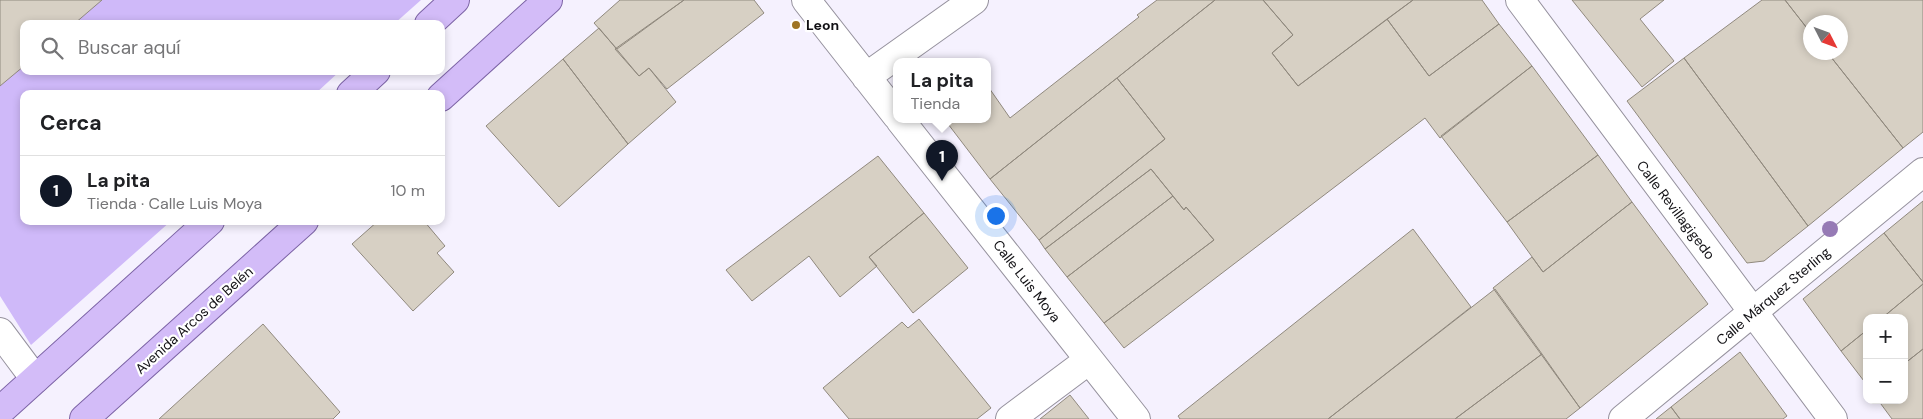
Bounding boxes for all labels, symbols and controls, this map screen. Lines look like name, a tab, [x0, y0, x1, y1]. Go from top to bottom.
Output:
north arrow	[1803, 15, 1848, 60]
place label: Leon	[806, 16, 839, 34]
marker: Leon	[790, 19, 802, 31]
search box	[20, 20, 445, 75]
icon: search	[38, 34, 66, 62]
text: Buscar aquí	[78, 35, 181, 60]
popup	[893, 58, 991, 123]
text: La pita	[910, 68, 974, 93]
text: Tienda	[910, 93, 960, 114]
text: Cerca	[40, 109, 102, 137]
pin: 1	[926, 140, 958, 181]
street label: Calle Revillagigedo	[1633, 157, 1719, 263]
text: La pita	[87, 168, 150, 193]
text: 1	[53, 180, 59, 201]
text: 10 m	[391, 180, 425, 201]
text: Tienda · Calle Luis Moya	[87, 193, 262, 214]
your location	[983, 203, 1009, 229]
street label: Calle Luis Moya	[989, 236, 1065, 326]
street label: Calle Márquez Sterling	[1712, 243, 1834, 349]
street label: Avenida Arcos de Belén	[131, 262, 257, 378]
map controls	[1863, 314, 1908, 404]
button: +	[1863, 314, 1908, 359]
button: −	[1863, 359, 1908, 404]

